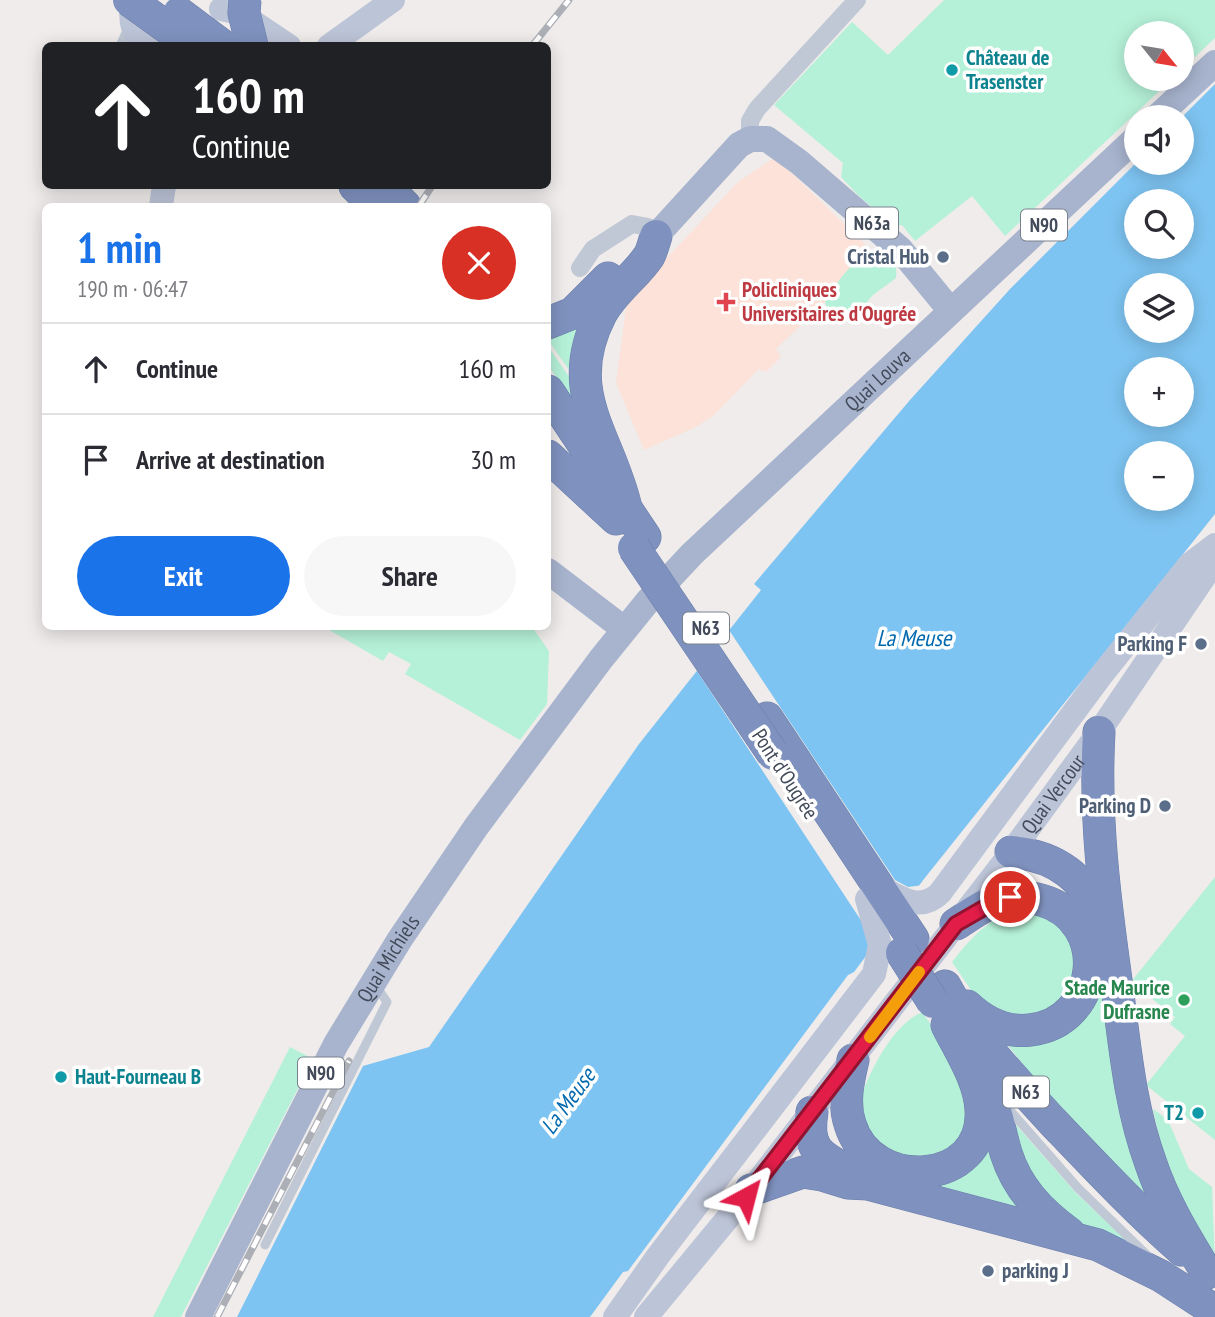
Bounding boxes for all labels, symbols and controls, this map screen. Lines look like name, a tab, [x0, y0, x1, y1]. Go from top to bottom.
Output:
north arrow	[1124, 21, 1194, 91]
map controls	[1124, 21, 1194, 511]
place label: Château de Trasenster	[966, 44, 1049, 95]
marker: Château de Trasenster	[944, 62, 960, 78]
text: 160 m	[192, 63, 305, 127]
icon: ahead	[77, 70, 168, 161]
button: sound	[1124, 105, 1194, 175]
text: Continue	[192, 125, 291, 167]
button: search	[1124, 189, 1194, 259]
road number: N63a	[846, 208, 898, 238]
road number: N90	[1021, 210, 1067, 241]
text: 1 min	[77, 220, 162, 275]
button: close	[442, 226, 516, 300]
place label: Cristal Hub	[847, 243, 929, 270]
marker: Cristal Hub	[935, 249, 951, 265]
button: layers	[1124, 273, 1194, 343]
text: 190 m · 06:47	[77, 274, 189, 303]
place label: Policliniques Universitaires d'Ougrée	[742, 276, 916, 327]
marker: Policliniques Universitaires d'Ougrée	[716, 292, 736, 312]
street label: Quai Louva	[839, 342, 916, 417]
icon: ahead	[77, 350, 115, 388]
text: Continue	[136, 352, 218, 385]
text: 160 m	[458, 352, 516, 385]
button: +	[1124, 357, 1194, 427]
icon: arrive	[77, 441, 115, 479]
button: −	[1124, 441, 1194, 511]
text: Arrive at destination	[136, 443, 325, 476]
text: 30 m	[470, 443, 516, 476]
button: Exit	[77, 536, 290, 616]
button: Share	[304, 536, 516, 616]
road number: N63	[683, 612, 729, 643]
water label: La Meuse	[877, 623, 953, 652]
place label: Parking F	[1117, 630, 1187, 657]
marker: Parking F	[1193, 636, 1209, 652]
street label: Pont d'Ougrée	[746, 723, 825, 824]
street label: Quai Vercour	[1015, 749, 1091, 839]
place label: Parking D	[1079, 792, 1151, 819]
marker: Parking D	[1157, 798, 1173, 814]
pin	[980, 867, 1040, 927]
icon: arrive	[991, 878, 1029, 916]
street label: Quai Michiels	[351, 909, 425, 1007]
place label: Stade Maurice Dufrasne	[1064, 974, 1170, 1025]
marker: Stade Maurice Dufrasne	[1176, 992, 1192, 1008]
road number: N90	[298, 1058, 344, 1088]
water label: La Meuse	[534, 1061, 602, 1139]
place label: Haut-Fourneau B	[75, 1063, 201, 1090]
marker: Haut-Fourneau B	[53, 1069, 69, 1085]
road number: N63	[1003, 1076, 1049, 1108]
place label: T2	[1164, 1099, 1184, 1126]
marker: T2	[1190, 1105, 1206, 1121]
position arrow	[709, 1160, 783, 1234]
place label: parking J	[1002, 1257, 1069, 1284]
marker: parking J	[980, 1263, 996, 1279]

